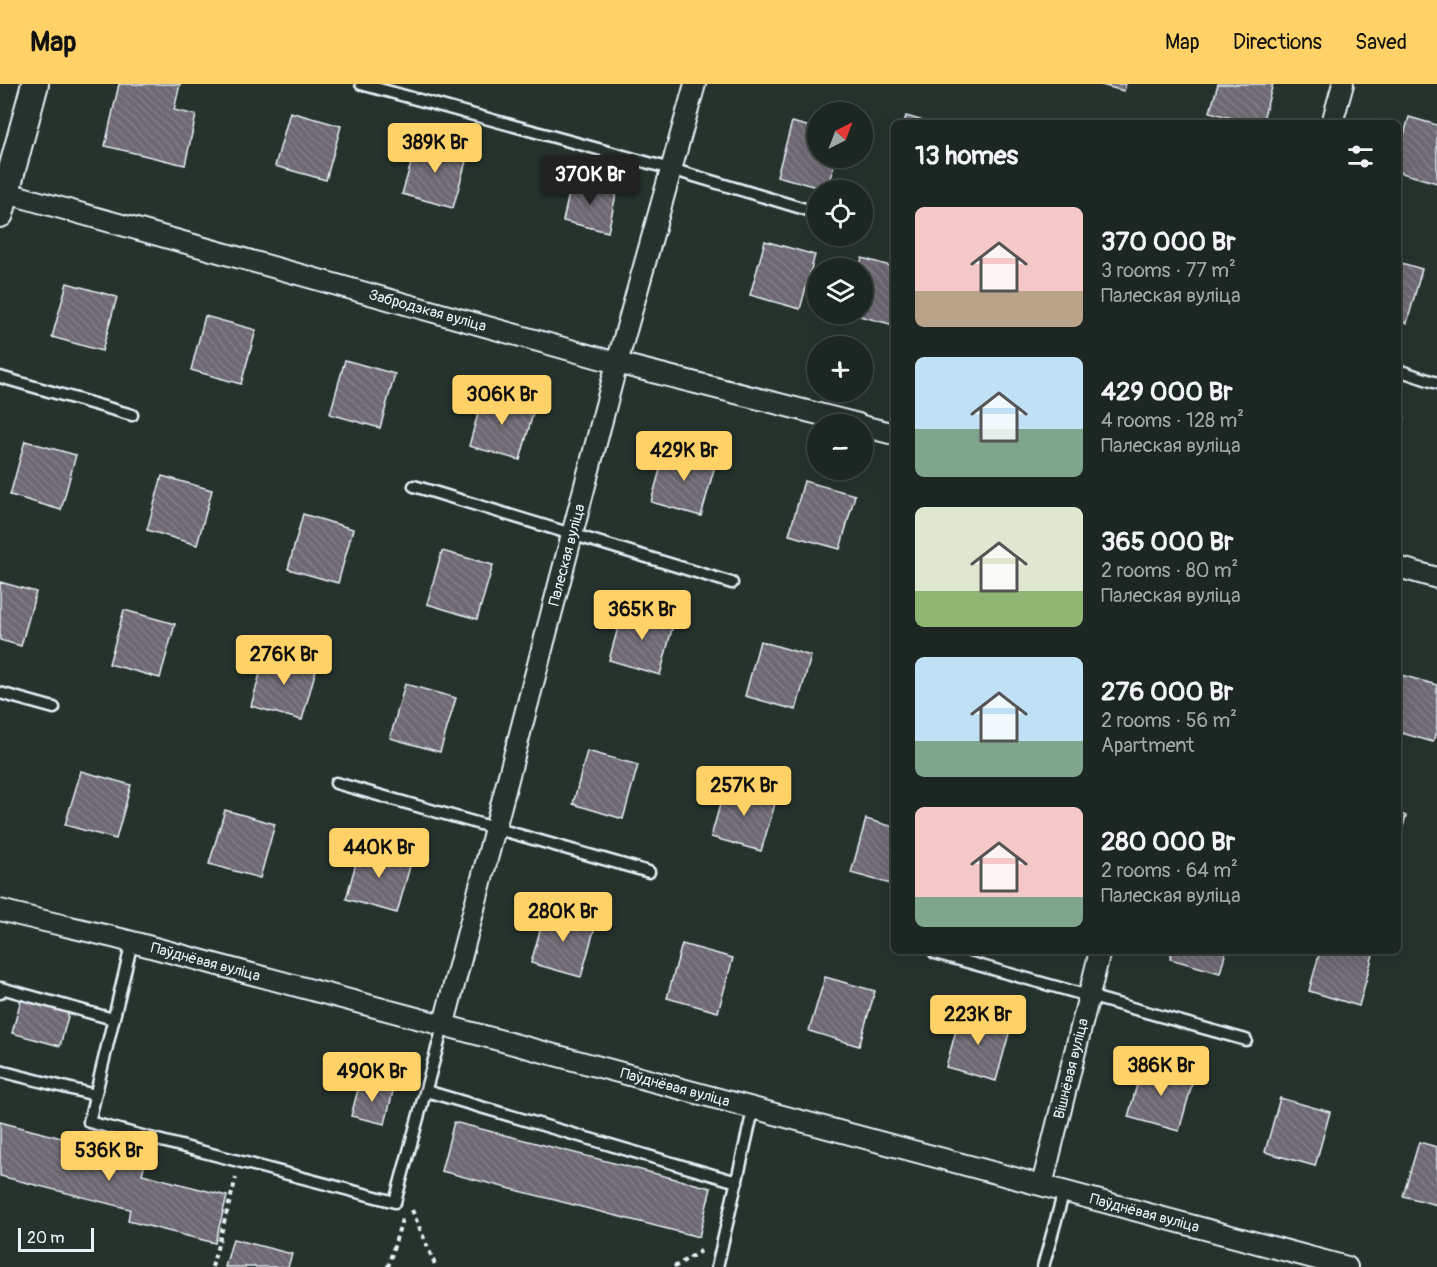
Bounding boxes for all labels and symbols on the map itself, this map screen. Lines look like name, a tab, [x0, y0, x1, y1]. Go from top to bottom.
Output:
north arrow	[807, 102, 873, 168]
pin: 389K Br	[380, 123, 490, 174]
pin: 370K Br	[535, 155, 645, 206]
street label: Забродзкая вуліца	[367, 285, 489, 336]
pin: 306K Br	[447, 375, 557, 426]
pin: 429K Br	[629, 431, 739, 482]
street label: Палеская вуліца	[545, 502, 590, 608]
pin: 365K Br	[587, 590, 697, 641]
pin: 276K Br	[229, 635, 339, 686]
pin: 257K Br	[689, 766, 799, 817]
pin: 440K Br	[324, 828, 434, 879]
pin: 280K Br	[508, 892, 618, 943]
street label: Паўднёвая вуліца	[149, 938, 262, 986]
pin: 223K Br	[923, 995, 1033, 1046]
street label: Вішнёвая вуліца	[1050, 1016, 1093, 1121]
pin: 386K Br	[1106, 1046, 1216, 1097]
pin: 490K Br	[317, 1052, 427, 1103]
street label: Паўднёвая вуліца	[618, 1064, 732, 1111]
pin: 536K Br	[54, 1131, 164, 1182]
street label: Паўднёвая вуліца	[1088, 1190, 1201, 1237]
scale bar	[18, 1225, 94, 1252]

